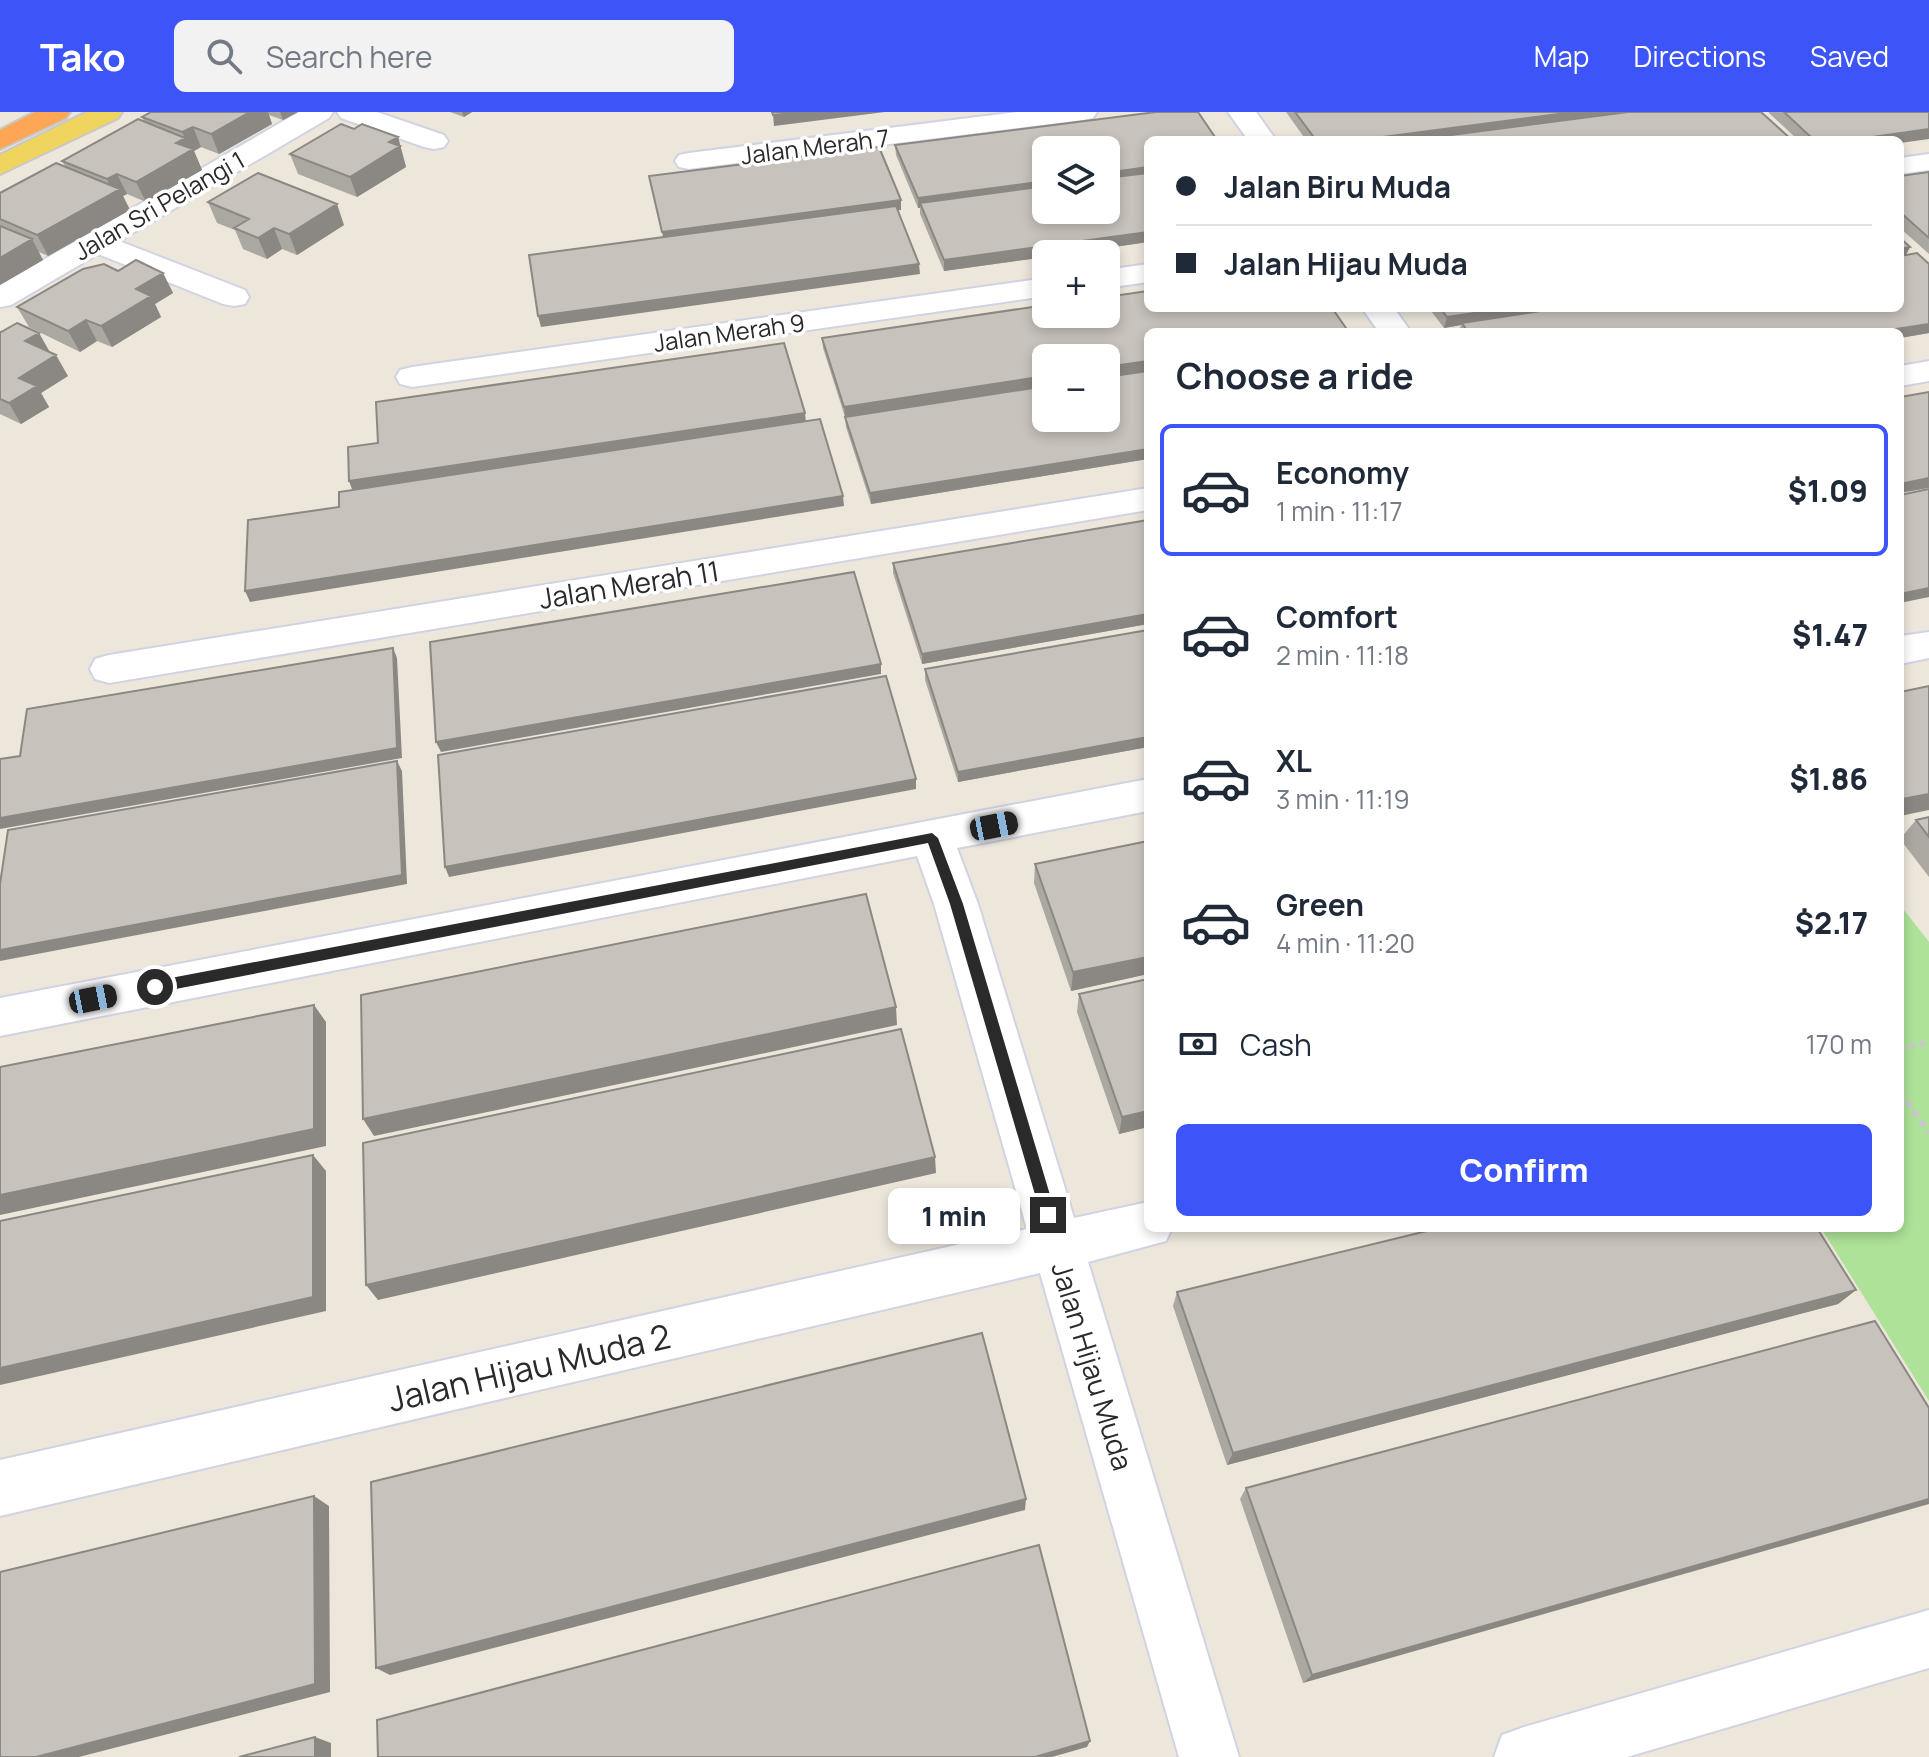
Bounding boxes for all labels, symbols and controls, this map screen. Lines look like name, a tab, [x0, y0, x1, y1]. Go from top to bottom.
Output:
search box	[174, 20, 734, 92]
text: Tako	[40, 30, 126, 82]
icon: search	[202, 34, 246, 78]
text: Search here	[266, 36, 433, 77]
text: Map	[1534, 37, 1589, 75]
text: Directions	[1633, 37, 1766, 75]
text: Saved	[1810, 37, 1889, 75]
street label: Jalan Merah 7	[739, 121, 891, 171]
map controls	[1032, 136, 1120, 432]
button: layers	[1032, 136, 1120, 224]
street label: Jalan Sri Pelangi 1	[68, 143, 250, 267]
text: Jalan Biru Muda	[1224, 166, 1451, 207]
button: +	[1032, 240, 1120, 328]
text: Jalan Hijau Muda	[1224, 243, 1468, 284]
street label: Jalan Merah 9	[651, 305, 807, 359]
button: −	[1032, 344, 1120, 432]
text: Choose a ride	[1176, 351, 1414, 400]
text: Economy	[1276, 452, 1409, 493]
icon: car	[1180, 454, 1252, 526]
text: $1.09	[1788, 470, 1868, 511]
text: 1 min · 11:17	[1276, 493, 1402, 529]
street label: Jalan Merah 11	[536, 551, 722, 617]
text: Comfort	[1276, 596, 1398, 637]
icon: car	[1180, 598, 1252, 670]
text: $1.47	[1792, 614, 1868, 655]
text: 2 min · 11:18	[1276, 637, 1409, 673]
text: XL	[1276, 740, 1312, 781]
icon: car	[1180, 742, 1252, 814]
text: $1.86	[1789, 758, 1868, 799]
text: 3 min · 11:19	[1276, 781, 1410, 817]
car	[968, 810, 1020, 842]
text: Green	[1276, 884, 1364, 925]
icon: car	[1180, 886, 1252, 958]
text: $2.17	[1795, 902, 1868, 943]
text: 4 min · 11:20	[1276, 925, 1415, 961]
route start	[137, 969, 173, 1005]
car	[67, 983, 119, 1015]
icon: cash	[1176, 1022, 1220, 1066]
text: Cash	[1240, 1024, 1312, 1065]
text: 170 m	[1806, 1026, 1872, 1062]
button: Confirm	[1176, 1124, 1872, 1216]
callout: 1 min	[888, 1187, 1020, 1243]
route end	[1030, 1197, 1066, 1233]
text: 1 min	[921, 1198, 987, 1234]
street label: Jalan Hijau Muda	[1043, 1257, 1143, 1475]
street label: Jalan Hijau Muda 2	[383, 1312, 675, 1422]

